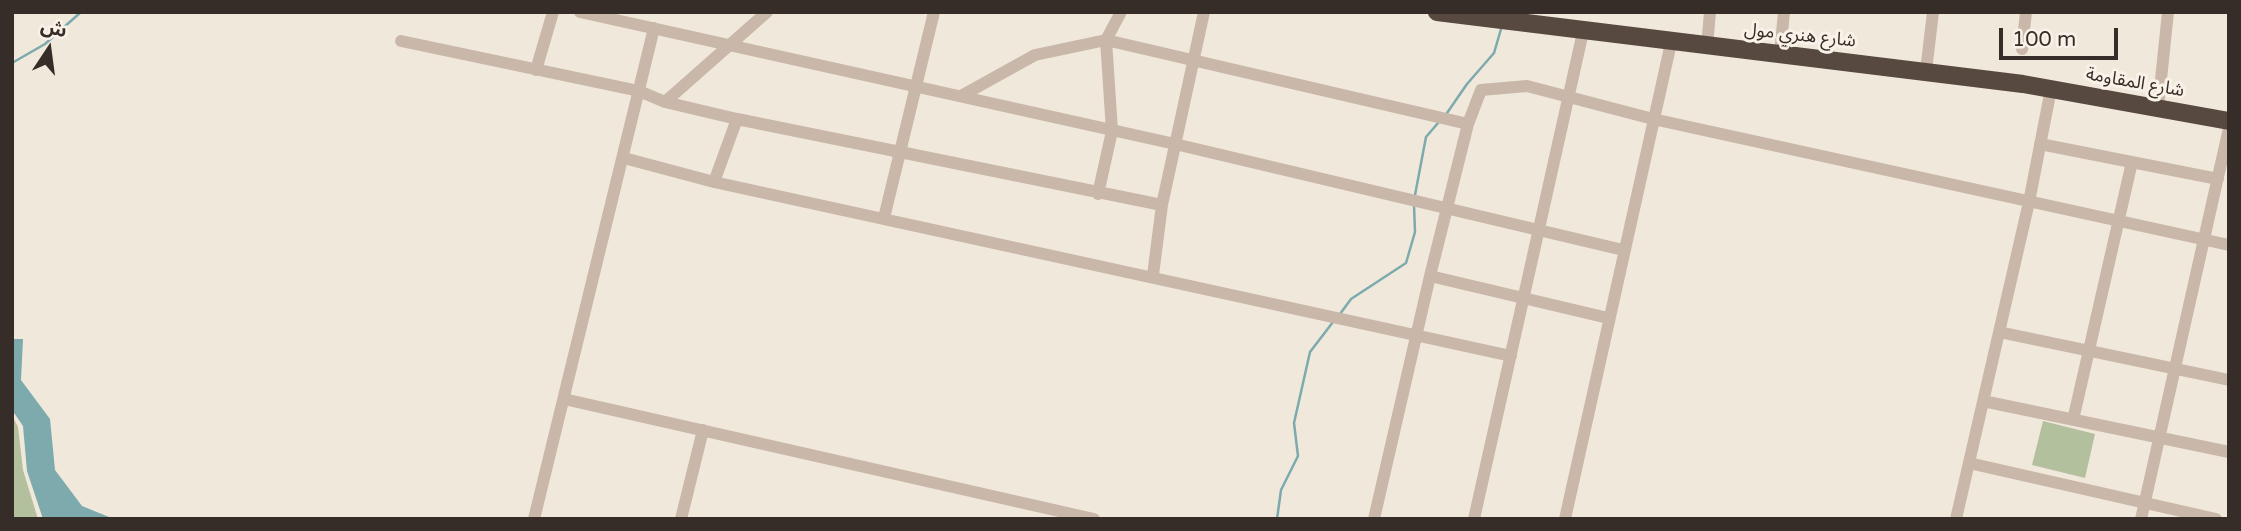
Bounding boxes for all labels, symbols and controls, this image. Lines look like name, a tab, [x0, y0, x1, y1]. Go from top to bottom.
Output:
north arrow	[14, 14, 84, 84]
scale bar	[2003, 14, 2122, 58]
text: ش	[39, 15, 69, 42]
street label: شارع هنري مول	[1743, 19, 1857, 53]
text: 100 m	[2012, 27, 2076, 52]
street label: شارع المقاومة	[2084, 64, 2186, 102]

